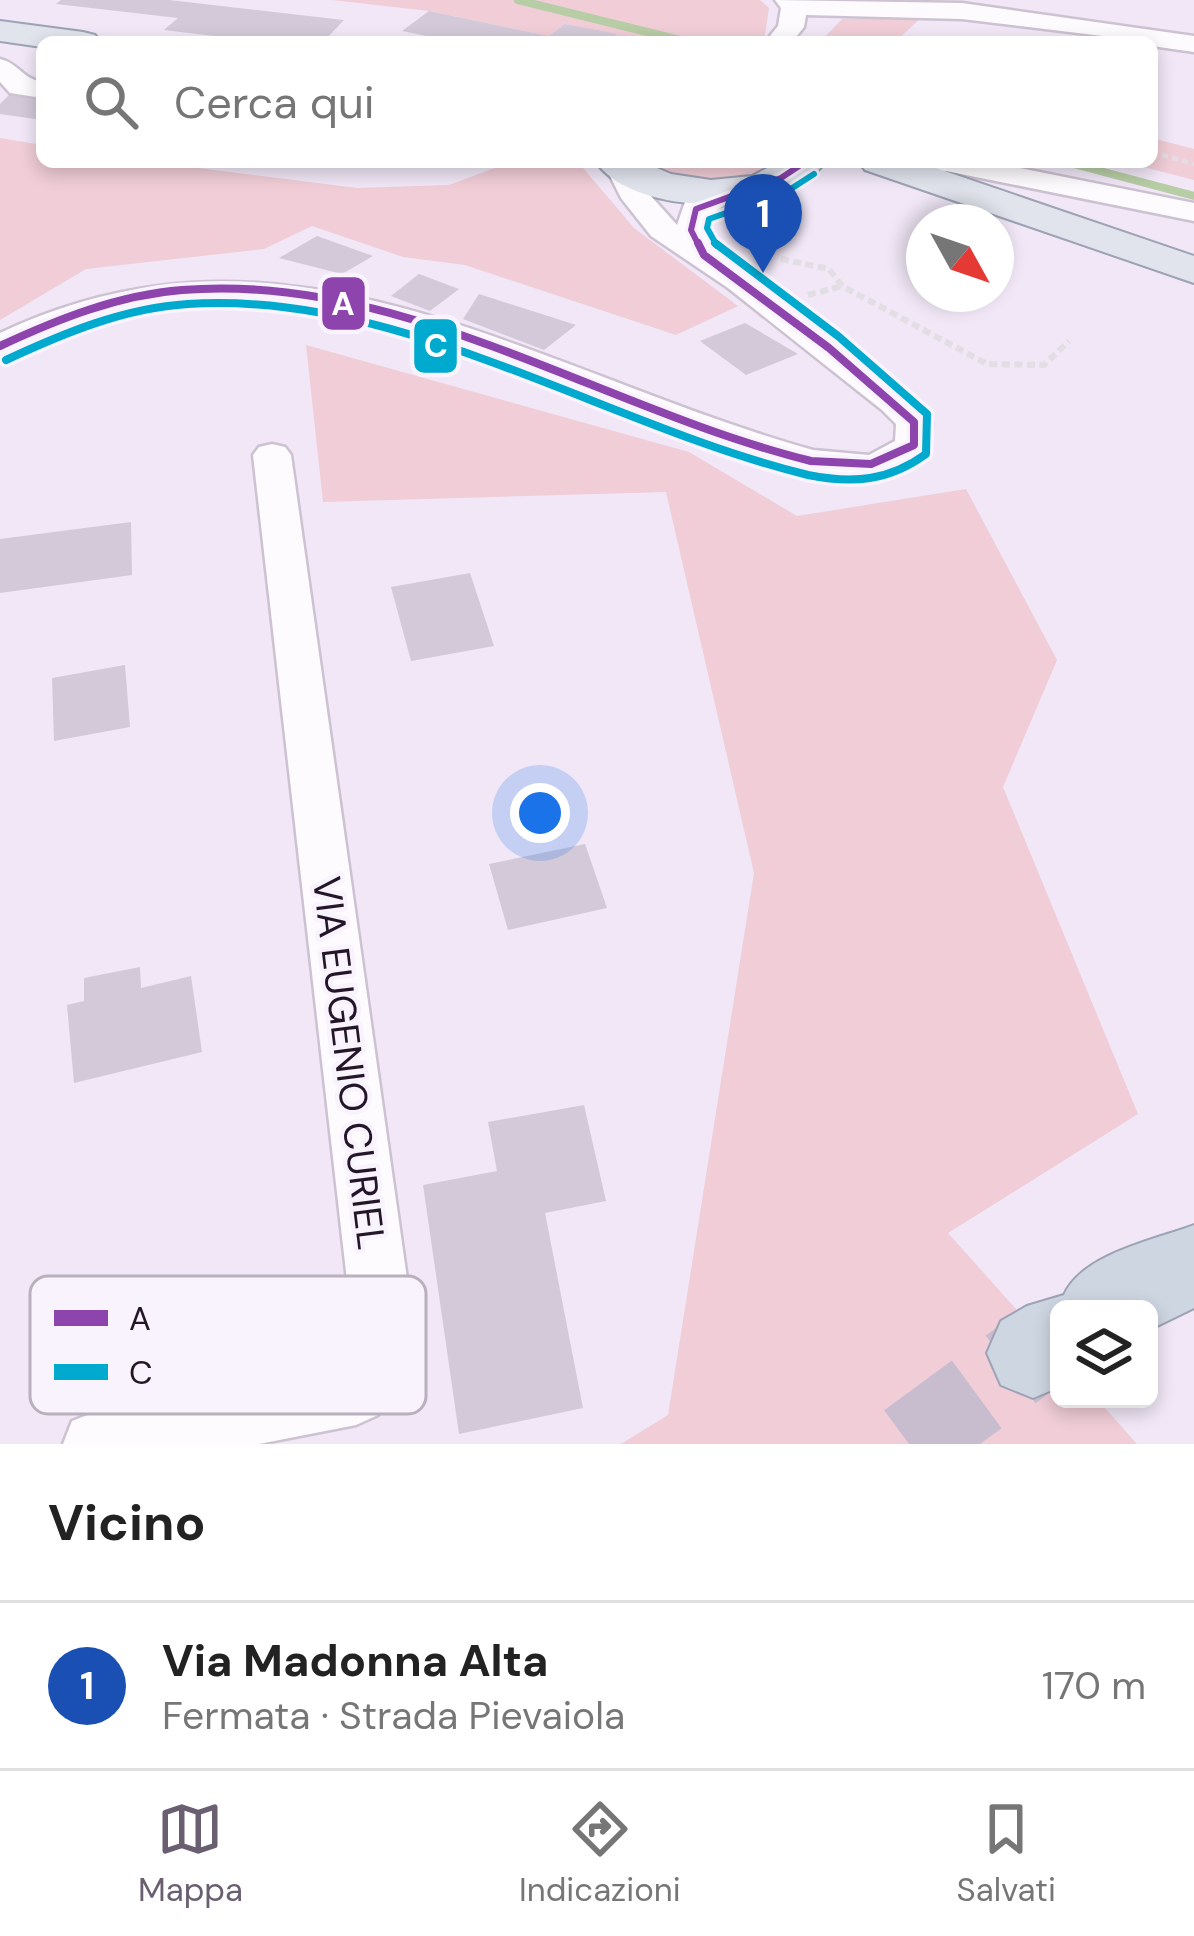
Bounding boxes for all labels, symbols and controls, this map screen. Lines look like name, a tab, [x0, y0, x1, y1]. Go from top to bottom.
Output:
search box	[36, 36, 1158, 168]
icon: search	[78, 69, 144, 135]
text: Cerca qui	[174, 73, 375, 132]
pin: 1	[724, 174, 802, 273]
north arrow	[906, 204, 1014, 312]
line badge: A	[320, 275, 367, 332]
text: A	[331, 282, 355, 325]
line badge: C	[412, 317, 459, 375]
text: C	[424, 324, 448, 367]
your location	[510, 783, 570, 843]
street label: VIA EUGENIO CURIEL	[301, 873, 397, 1253]
legend	[30, 1276, 426, 1414]
text: A	[129, 1297, 151, 1340]
map controls	[1050, 1300, 1158, 1408]
button: layers	[1050, 1300, 1158, 1408]
text: C	[129, 1351, 153, 1394]
text: Vicino	[48, 1489, 206, 1556]
text: Via Madonna Alta	[162, 1631, 548, 1690]
text: 1	[80, 1660, 94, 1711]
text: 170 m	[1042, 1660, 1146, 1711]
text: Fermata · Strada Pievaiola	[162, 1690, 625, 1741]
tab: Mappa	[138, 1796, 243, 1911]
tab: Indicazioni	[519, 1796, 681, 1911]
tab: Salvati	[957, 1796, 1056, 1911]

